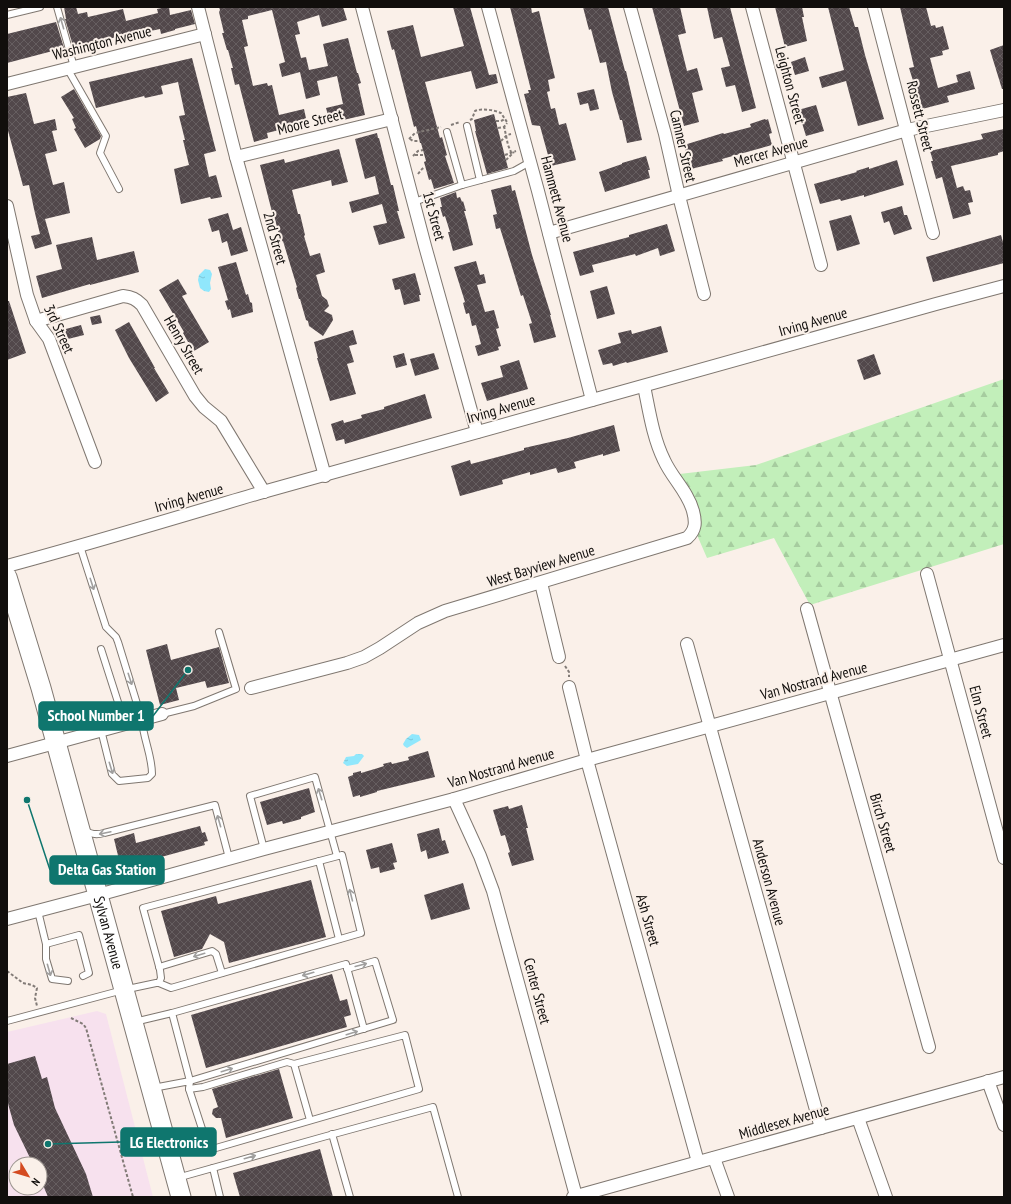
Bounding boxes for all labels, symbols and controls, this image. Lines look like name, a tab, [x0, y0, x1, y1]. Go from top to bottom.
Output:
one-way arrow	[58, 17, 65, 30]
street label: Washington Avenue	[50, 21, 153, 64]
street label: Leighton Street	[771, 44, 810, 126]
street label: Rossett Street	[903, 79, 938, 153]
street label: Moore Street	[275, 104, 345, 139]
street label: Camner Street	[666, 108, 701, 184]
street label: Mercer Avenue	[732, 132, 810, 171]
street label: Hammett Avenue	[537, 154, 578, 244]
street label: 1st Street	[419, 189, 450, 243]
street label: 2nd Street	[259, 209, 292, 266]
street label: 3rd Street	[40, 301, 79, 356]
street label: Irving Avenue	[776, 303, 849, 340]
street label: Henry Street	[160, 312, 209, 377]
street label: Irving Avenue	[464, 390, 537, 427]
street label: Irving Avenue	[152, 479, 225, 516]
street label: West Bayview Avenue	[485, 540, 597, 591]
one-way arrow	[89, 577, 96, 590]
street label: Van Nostrand Avenue	[757, 657, 869, 704]
one-way arrow	[126, 673, 134, 685]
street label: Elm Street	[965, 683, 998, 740]
callout: School Number 1	[39, 702, 153, 730]
text: School Number 1	[47, 705, 145, 725]
street label: Van Nostrand Avenue	[445, 743, 556, 792]
one-way arrow	[108, 761, 115, 774]
one-way arrow	[316, 788, 323, 801]
street label: Birch Street	[866, 791, 901, 855]
one-way arrow	[215, 814, 222, 827]
one-way arrow	[99, 829, 112, 837]
street label: Anderson Avenue	[749, 836, 790, 927]
callout: Delta Gas Station	[50, 856, 164, 884]
text: Delta Gas Station	[58, 859, 156, 879]
one-way arrow	[347, 889, 355, 902]
street label: Ash Street	[632, 892, 665, 948]
street label: Sylvan Avenue	[90, 894, 128, 971]
one-way arrow	[193, 952, 206, 959]
street label: Center Street	[520, 956, 555, 1026]
one-way arrow	[354, 961, 367, 968]
one-way arrow	[46, 963, 53, 976]
one-way arrow	[302, 971, 315, 978]
one-way arrow	[345, 1029, 358, 1036]
one-way arrow	[220, 1066, 233, 1073]
street label: Middlesex Avenue	[737, 1100, 831, 1143]
callout: LG Electronics	[121, 1128, 216, 1156]
text: LG Electronics	[130, 1132, 209, 1152]
one-way arrow	[243, 1153, 256, 1160]
north arrow	[8, 1156, 48, 1196]
text: N	[29, 1176, 43, 1189]

